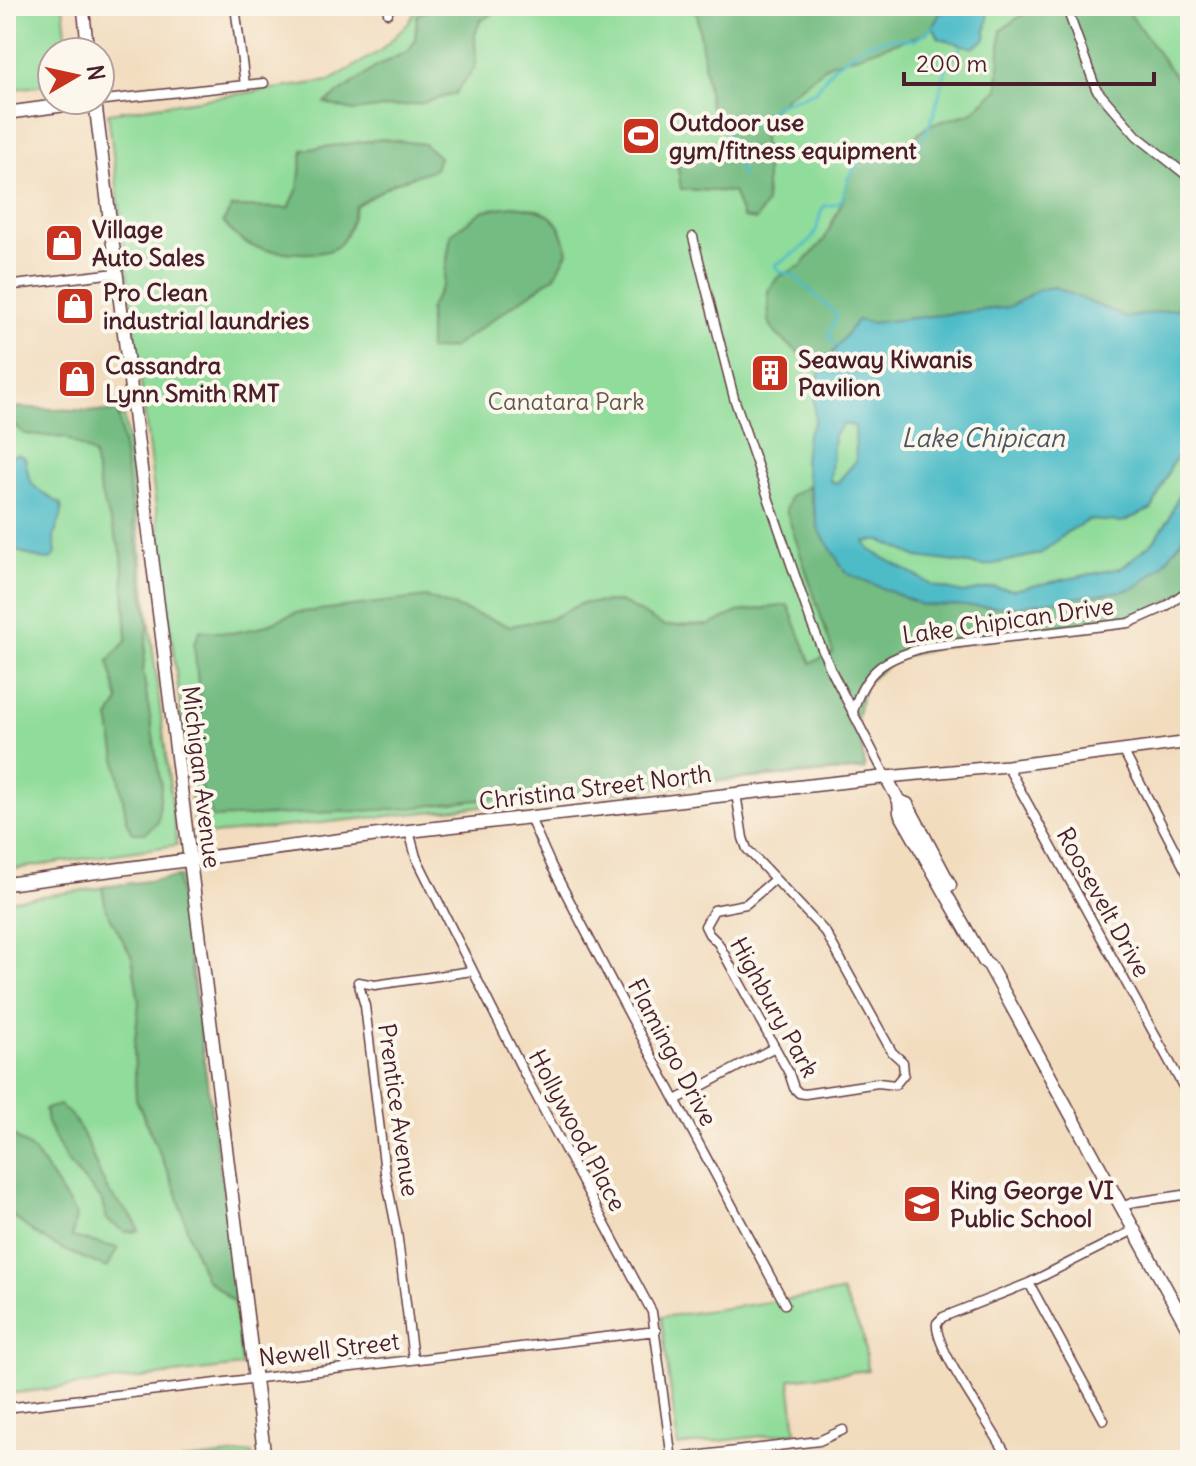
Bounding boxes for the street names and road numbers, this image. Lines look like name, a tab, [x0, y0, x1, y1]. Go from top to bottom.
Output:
street label: Lake Chipican Drive	[900, 590, 1116, 650]
street label: Michigan Avenue	[176, 684, 228, 870]
street label: Christina Street North	[477, 758, 713, 816]
street label: Roosevelt Drive	[1051, 822, 1157, 982]
street label: Highbury Park	[724, 932, 826, 1082]
street label: Flamingo Drive	[622, 973, 724, 1131]
street label: Prentice Avenue	[372, 1022, 426, 1198]
street label: Hollywood Place	[523, 1044, 633, 1216]
street label: Newell Street	[257, 1325, 401, 1373]

